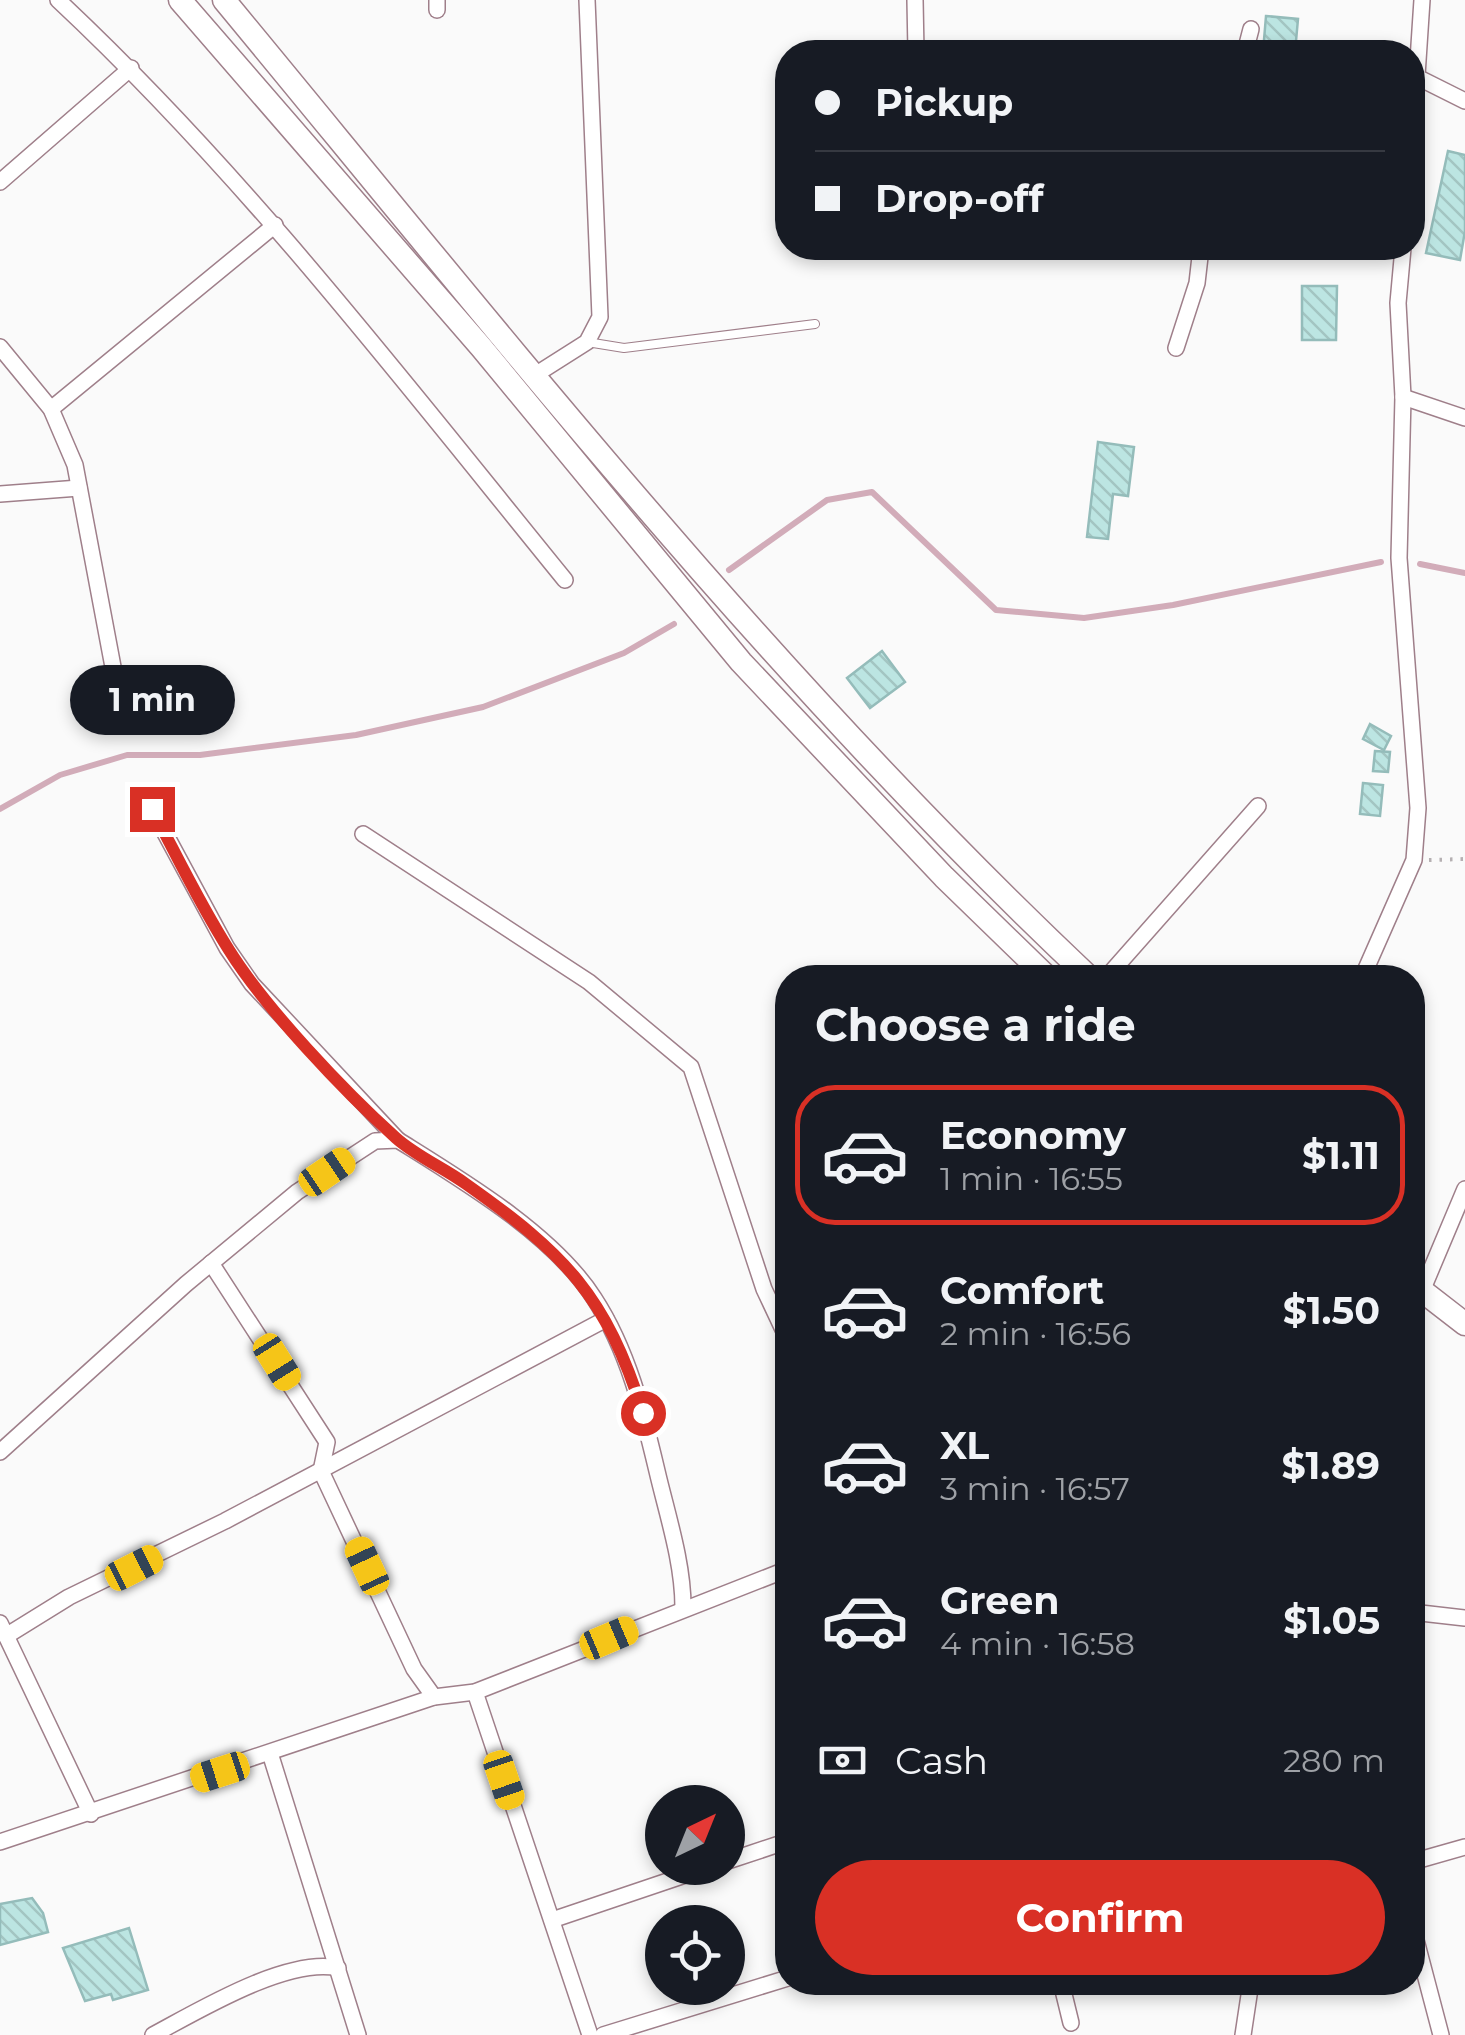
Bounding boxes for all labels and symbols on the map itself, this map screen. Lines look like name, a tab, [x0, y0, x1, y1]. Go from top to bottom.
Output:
callout: 1 min	[70, 664, 234, 734]
route end	[130, 787, 175, 832]
car	[294, 1143, 360, 1201]
car	[248, 1329, 306, 1395]
route start	[621, 1391, 666, 1436]
car	[341, 1532, 393, 1600]
car	[100, 1541, 168, 1595]
car	[576, 1612, 642, 1664]
car	[480, 1747, 528, 1813]
car	[187, 1748, 253, 1796]
north arrow	[645, 1785, 745, 1885]

